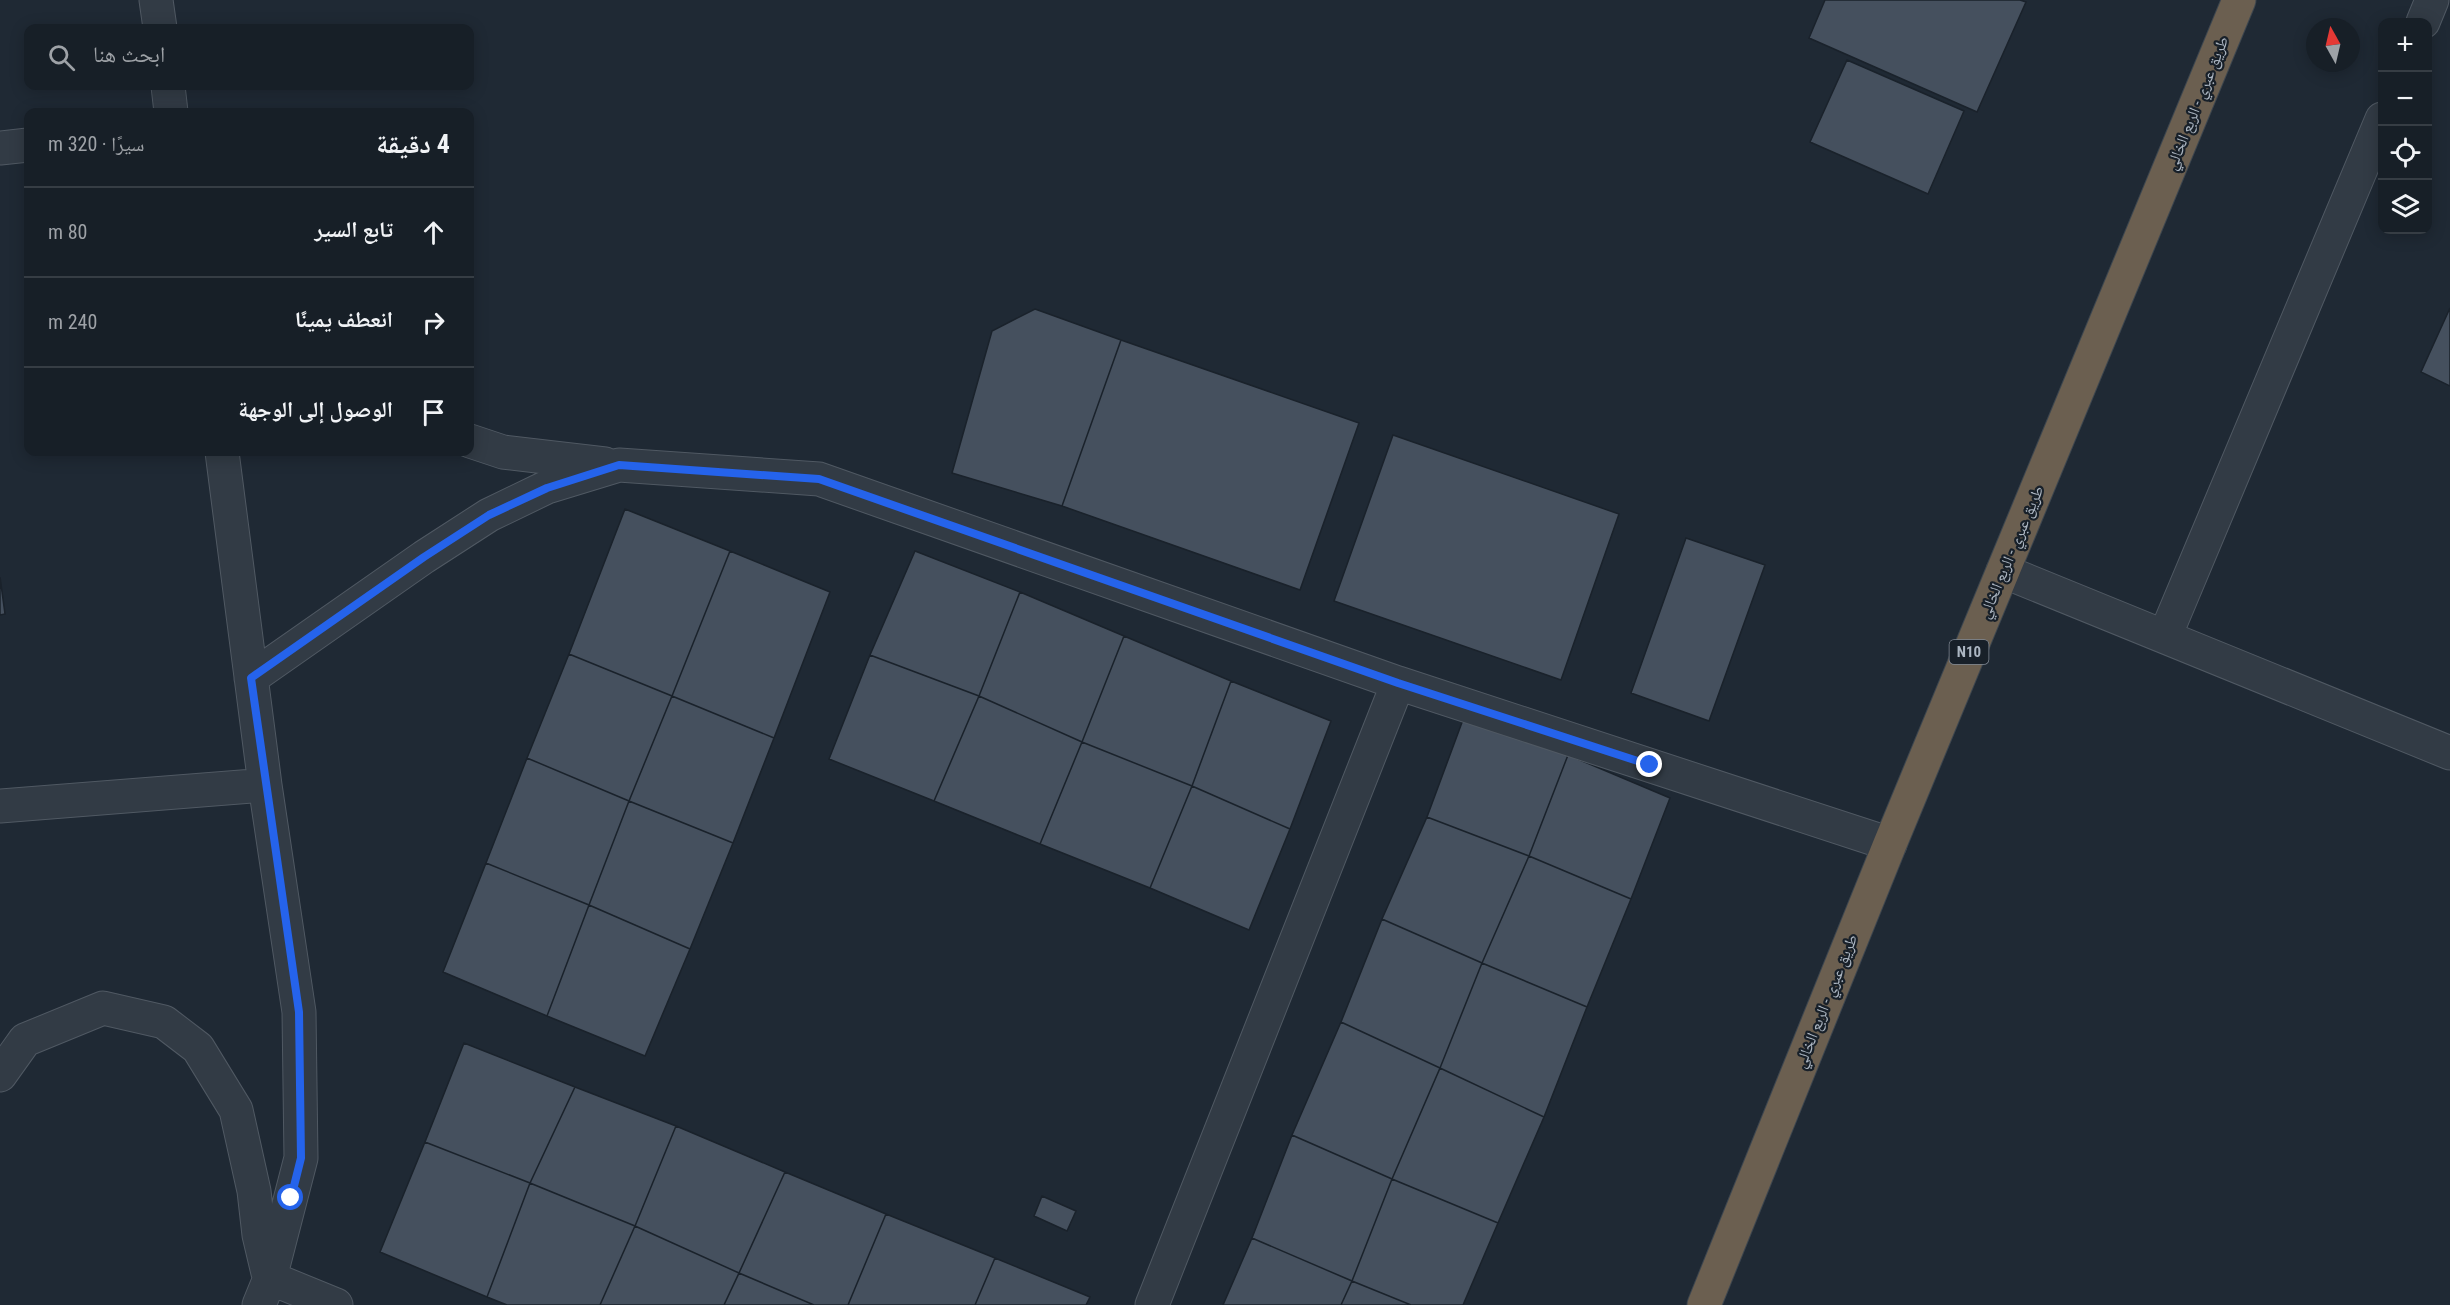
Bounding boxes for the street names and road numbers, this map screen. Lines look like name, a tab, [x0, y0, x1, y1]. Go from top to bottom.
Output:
street label: طريق عبري - الربع الخالي	[2161, 33, 2235, 174]
street label: طريق عبري - الربع الخالي	[1974, 483, 2050, 623]
road number: N10	[1950, 640, 1988, 664]
street label: طريق عبري - الربع الخالي	[1790, 931, 1864, 1072]

